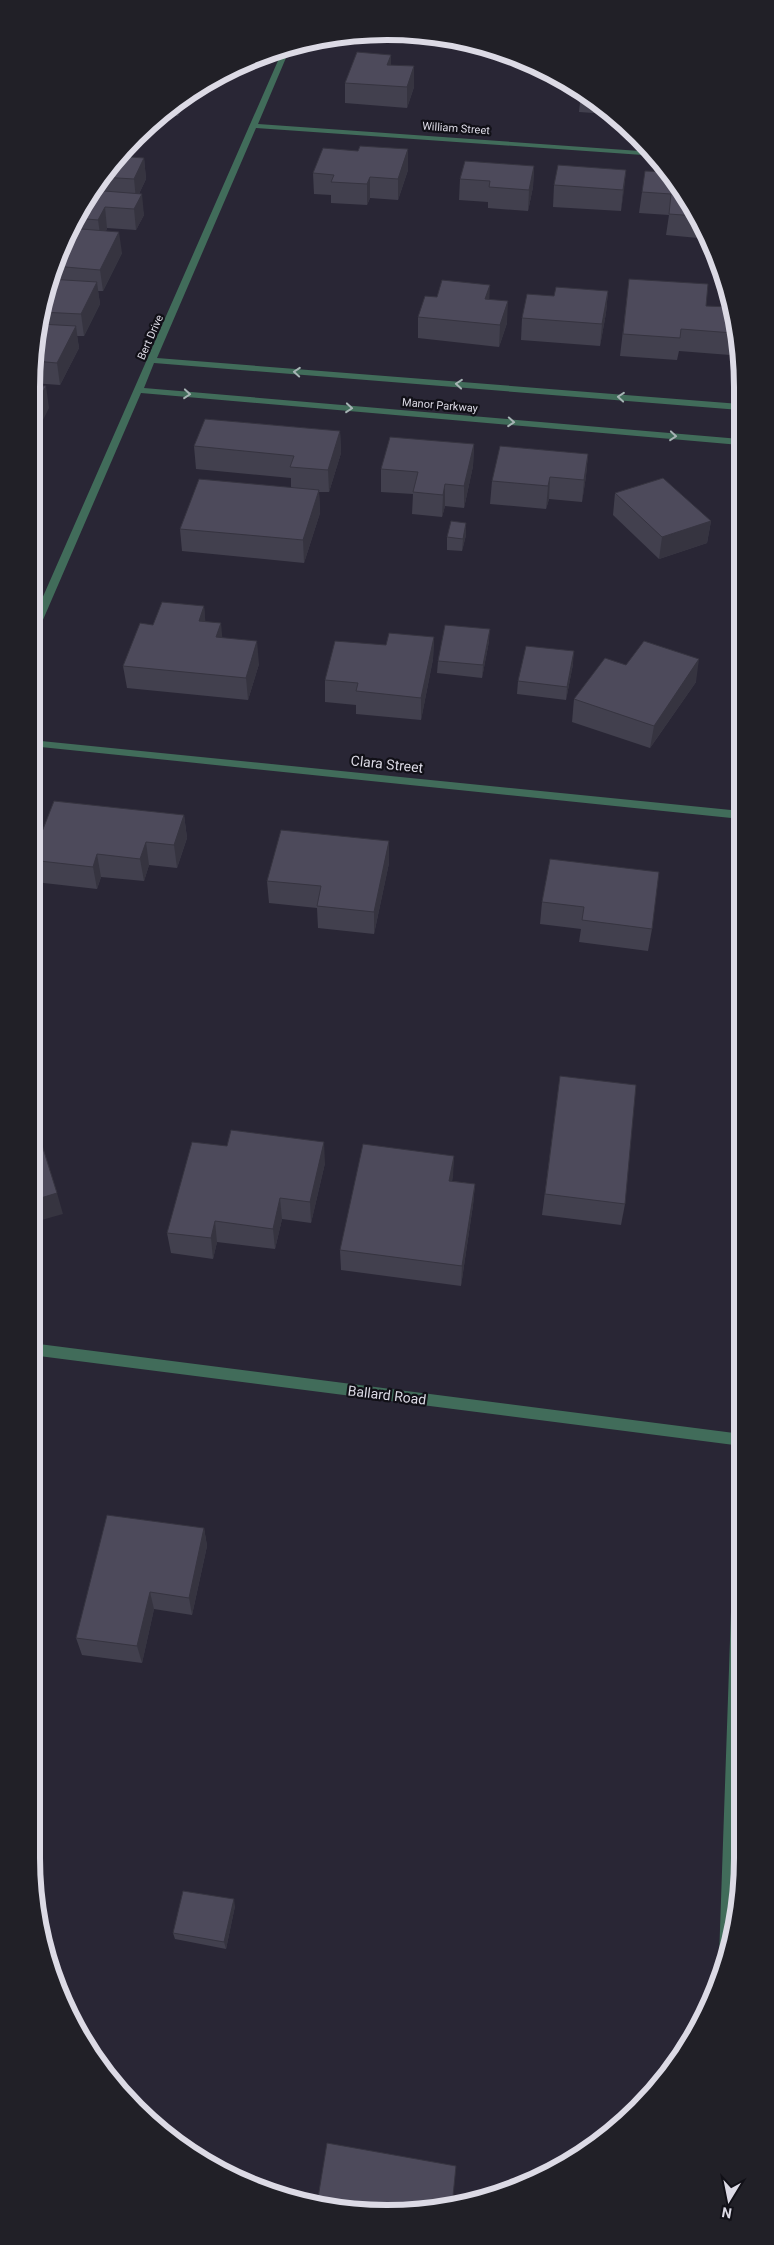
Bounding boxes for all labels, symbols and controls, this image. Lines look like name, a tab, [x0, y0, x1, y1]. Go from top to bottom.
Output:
street label: William Street	[422, 120, 491, 137]
street label: Bert Drive	[135, 313, 166, 362]
one-way arrow	[293, 367, 301, 378]
one-way arrow	[455, 379, 463, 390]
one-way arrow	[184, 389, 192, 400]
one-way arrow	[617, 392, 625, 403]
street label: Manor Parkway	[402, 396, 479, 415]
one-way arrow	[346, 402, 354, 413]
one-way arrow	[508, 416, 516, 427]
one-way arrow	[669, 430, 677, 441]
street label: Clara Street	[350, 752, 424, 776]
street label: Ballard Road	[347, 1382, 427, 1408]
north arrow	[704, 2175, 754, 2225]
text: N	[720, 2204, 733, 2222]

